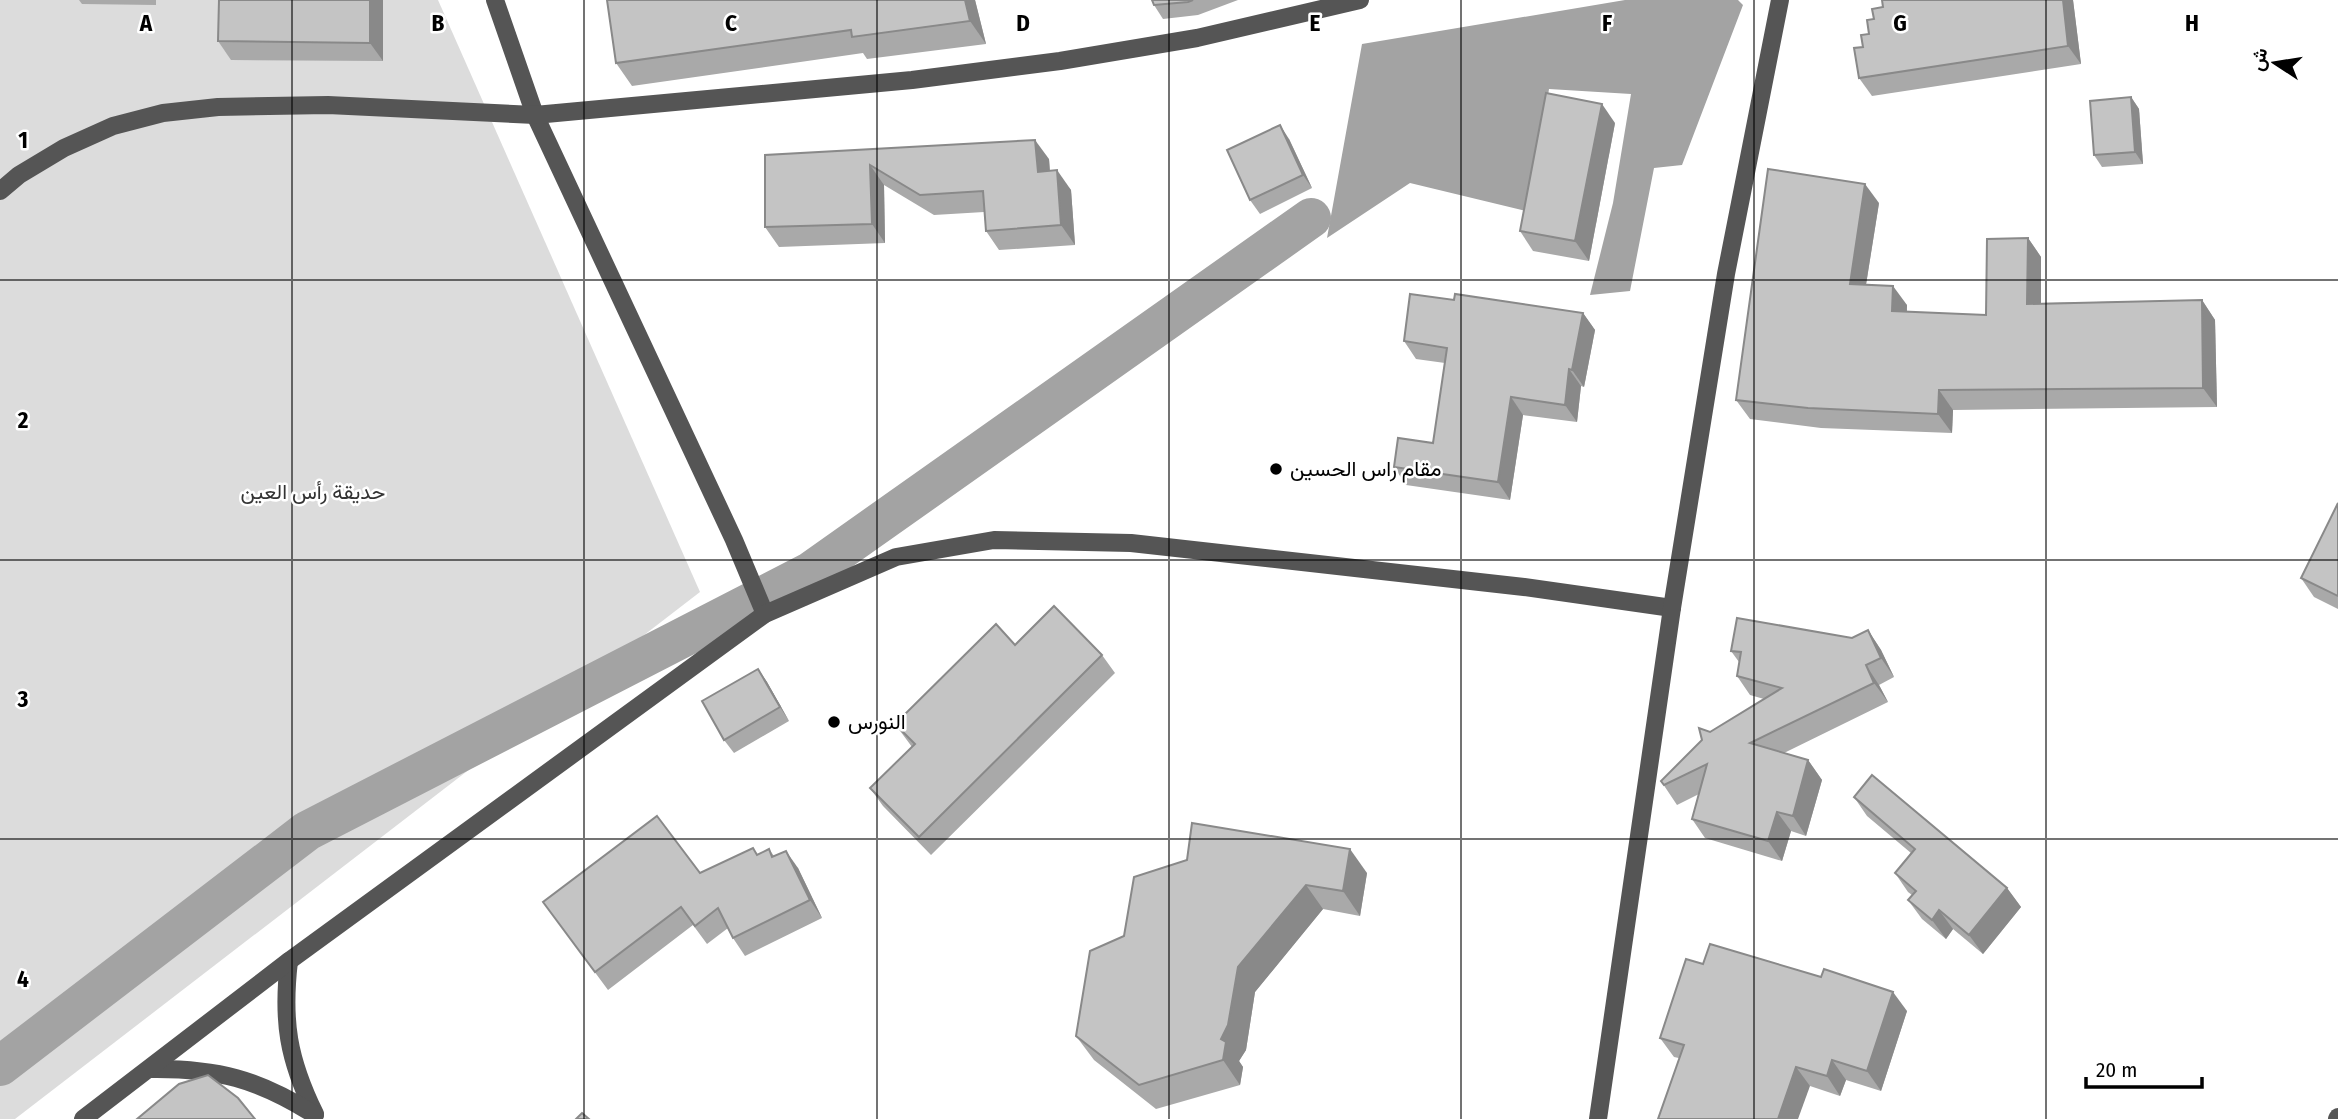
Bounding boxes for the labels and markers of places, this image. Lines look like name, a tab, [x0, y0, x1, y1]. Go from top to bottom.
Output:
place label: مقام راس الحسين	[1290, 456, 1441, 483]
marker: مقام راس الحسين	[1268, 461, 1284, 477]
place label: النورس	[848, 709, 906, 735]
marker: النورس	[826, 714, 842, 730]

